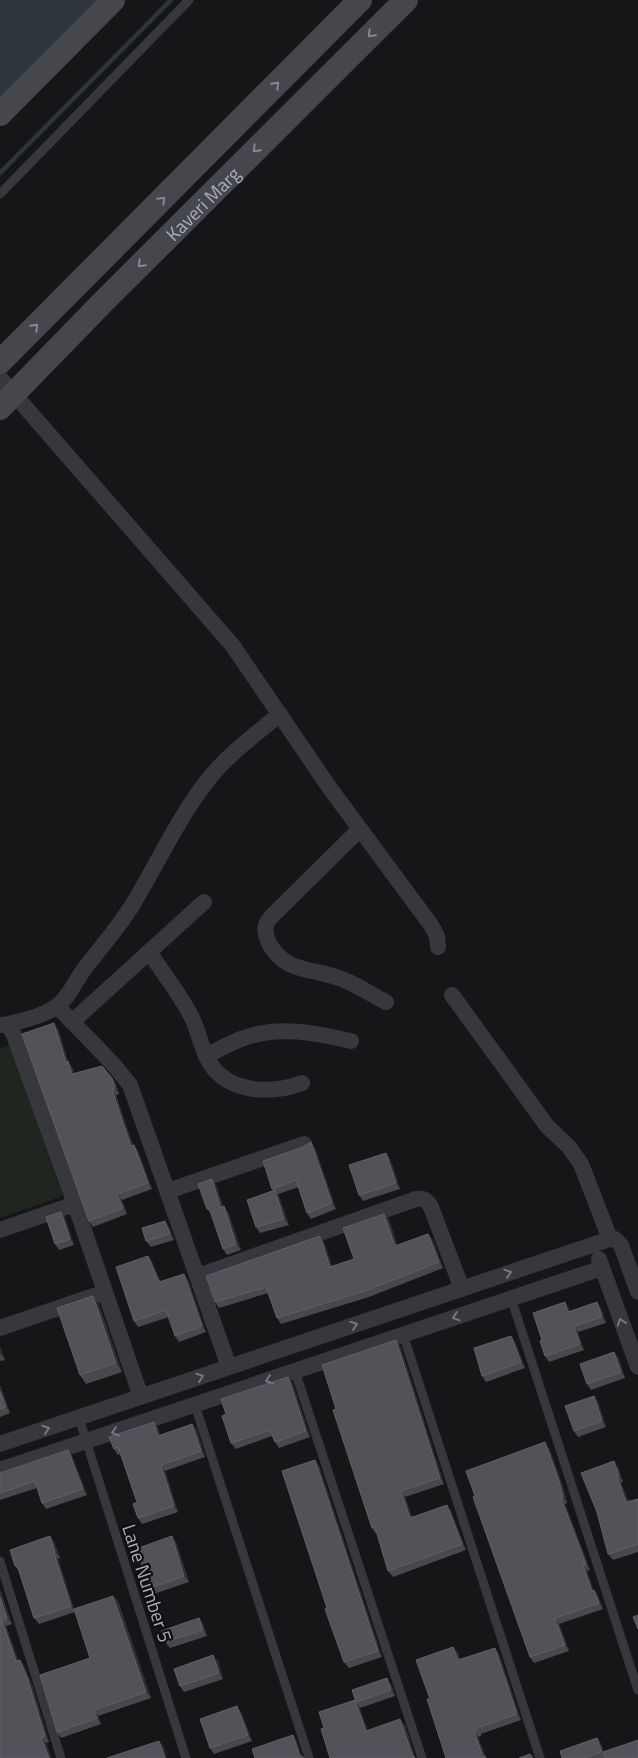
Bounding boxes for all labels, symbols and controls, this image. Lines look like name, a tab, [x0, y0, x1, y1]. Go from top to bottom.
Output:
one-way arrow	[368, 29, 377, 38]
one-way arrow	[270, 81, 279, 90]
one-way arrow	[253, 143, 262, 152]
street label: Kaveri Marg	[158, 159, 247, 247]
one-way arrow	[156, 197, 165, 206]
one-way arrow	[138, 258, 147, 267]
one-way arrow	[29, 324, 38, 333]
one-way arrow	[504, 1269, 512, 1279]
one-way arrow	[452, 1311, 461, 1321]
one-way arrow	[617, 1318, 627, 1326]
one-way arrow	[350, 1321, 358, 1331]
one-way arrow	[195, 1373, 204, 1383]
one-way arrow	[265, 1374, 274, 1384]
one-way arrow	[41, 1425, 50, 1435]
one-way arrow	[111, 1426, 120, 1436]
street label: Lane Number 5	[115, 1520, 181, 1646]

